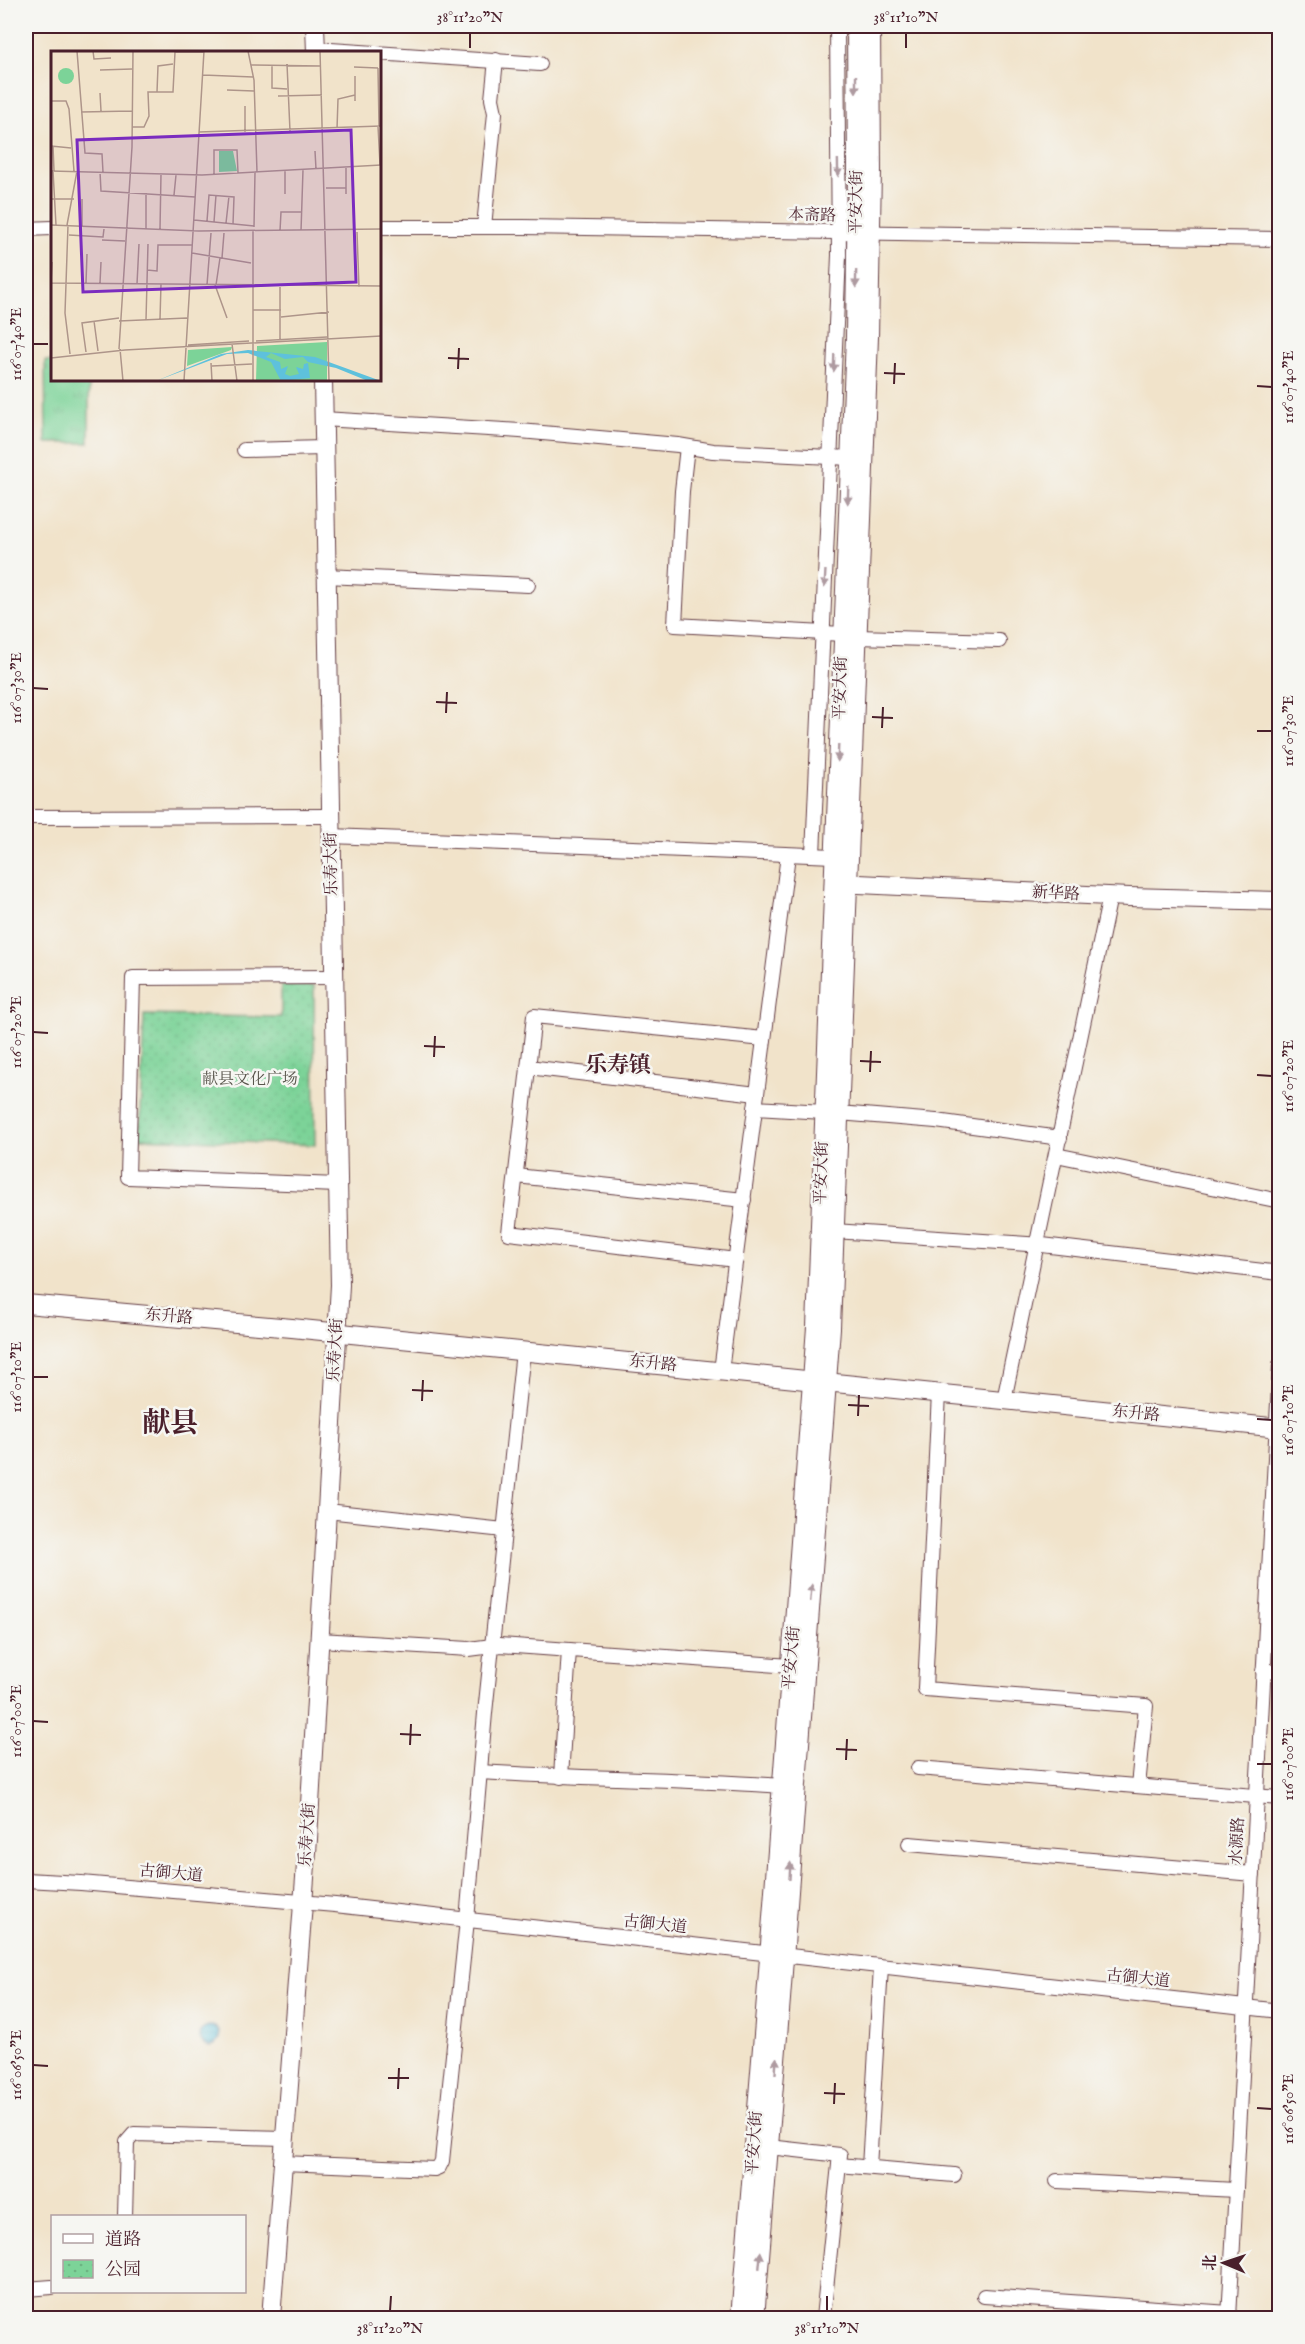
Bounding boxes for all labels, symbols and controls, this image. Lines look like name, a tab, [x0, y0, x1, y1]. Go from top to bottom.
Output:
text: 38°11'20"N	[437, 8, 503, 27]
text: 38°11'10"N	[874, 8, 938, 27]
inset map	[51, 51, 381, 381]
one-way arrow	[852, 74, 861, 93]
one-way arrow	[833, 158, 843, 177]
street label: 平安大街	[846, 170, 868, 234]
street label: 本斋路	[788, 206, 836, 226]
one-way arrow	[851, 269, 860, 288]
text: 116°07'40"E	[7, 307, 26, 381]
text: 116°07'40"E	[1279, 350, 1298, 424]
one-way arrow	[830, 353, 839, 372]
one-way arrow	[844, 485, 853, 504]
one-way arrow	[820, 569, 829, 588]
text: 116°07'30"E	[7, 652, 26, 724]
street label: 平安大街	[830, 656, 852, 720]
text: 116°07'30"E	[1279, 695, 1298, 767]
one-way arrow	[834, 743, 843, 762]
street label: 乐寿大街	[321, 832, 343, 896]
street label: 新华路	[1032, 883, 1080, 905]
text: 116°07'20"E	[7, 995, 26, 1069]
text: 116°07'20"E	[1279, 1039, 1298, 1113]
district label: 乐寿镇	[585, 1052, 651, 1080]
park label: 献县文化广场	[202, 1070, 298, 1090]
street label: 平安大街	[811, 1141, 833, 1205]
street label: 东升路	[144, 1305, 194, 1329]
street label: 乐寿大街	[324, 1318, 348, 1382]
text: 116°07'10"E	[7, 1341, 26, 1413]
street label: 东升路	[628, 1352, 678, 1376]
text: 116°07'10"E	[1279, 1384, 1298, 1456]
street label: 东升路	[1111, 1402, 1161, 1426]
district label: 献县	[142, 1407, 198, 1442]
one-way arrow	[806, 1584, 816, 1603]
street label: 平安大街	[779, 1625, 805, 1691]
text: 116°07'00"E	[7, 1684, 26, 1758]
text: 116°07'00"E	[1279, 1727, 1298, 1801]
street label: 乐寿大街	[296, 1802, 320, 1868]
street label: 水源路	[1227, 1817, 1249, 1865]
street label: 古御大道	[138, 1861, 204, 1887]
one-way arrow	[785, 1862, 795, 1881]
street label: 古御大道	[622, 1912, 688, 1938]
street label: 古御大道	[1105, 1966, 1171, 1992]
text: 116°06'50"E	[7, 2030, 26, 2100]
one-way arrow	[771, 2056, 780, 2075]
text: 116°06'50"E	[1279, 2074, 1298, 2144]
street label: 平安大街	[743, 2110, 767, 2176]
legend	[51, 2215, 246, 2293]
text: 道路	[105, 2229, 141, 2252]
north arrow	[1194, 2233, 1254, 2293]
one-way arrow	[755, 2251, 765, 2270]
text: 北	[1201, 2254, 1221, 2271]
text: 公园	[105, 2259, 141, 2282]
text: 38°11'20"N	[357, 2319, 423, 2338]
text: 38°11'10"N	[795, 2319, 859, 2338]

